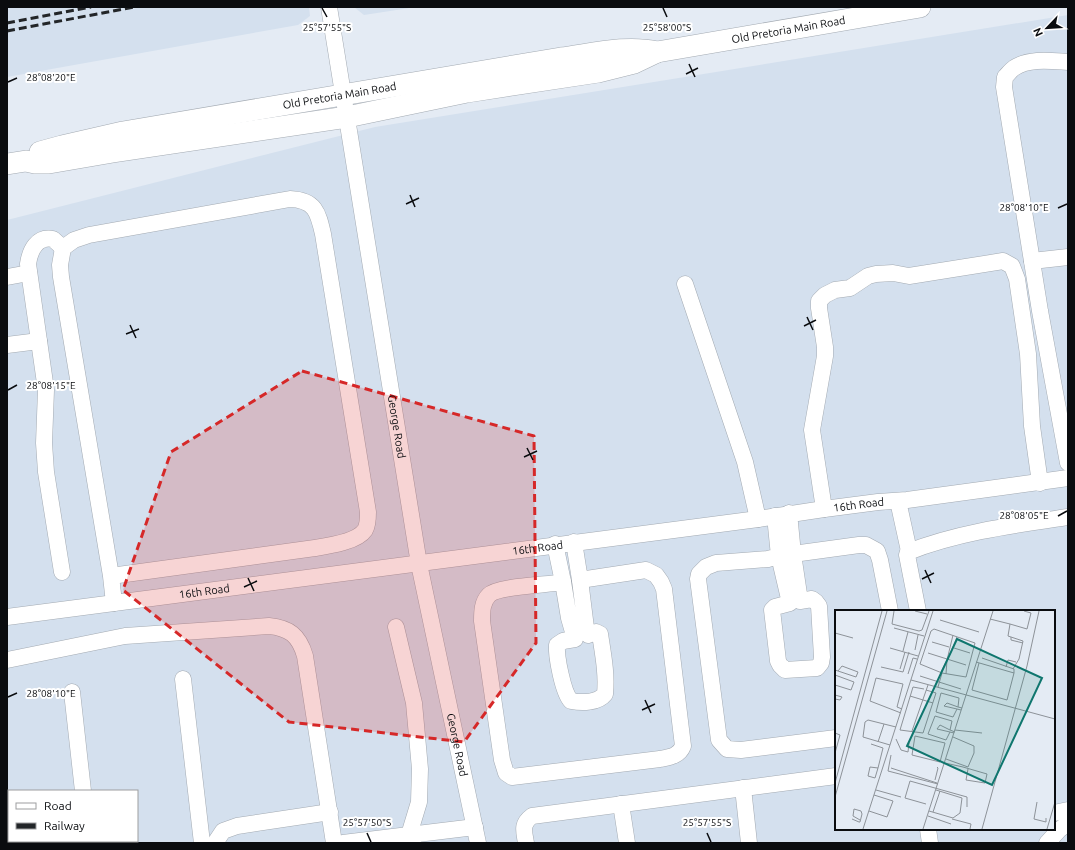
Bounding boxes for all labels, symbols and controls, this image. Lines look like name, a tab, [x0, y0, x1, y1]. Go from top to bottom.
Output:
north arrow	[1027, 8, 1067, 48]
street label: Old Pretoria Main Road	[731, 14, 846, 45]
text: 25°57'55"S	[303, 22, 351, 33]
text: 25°58'00"S	[643, 22, 691, 33]
text: N	[1031, 26, 1045, 38]
text: 28°08'20"E	[26, 72, 76, 83]
street label: Old Pretoria Main Road	[282, 80, 397, 111]
text: 28°08'10"E	[999, 202, 1049, 213]
text: 28°08'15"E	[26, 380, 76, 391]
street label: George Road	[386, 394, 408, 459]
street label: 16th Road	[833, 496, 884, 514]
text: 28°08'05"E	[999, 510, 1049, 521]
street label: 16th Road	[511, 539, 564, 557]
street label: 16th Road	[178, 582, 230, 600]
inset map	[835, 610, 1055, 830]
text: 28°08'10"E	[26, 688, 76, 699]
street label: George Road	[445, 712, 470, 777]
legend	[8, 790, 138, 842]
text: Road	[44, 799, 72, 812]
text: 25°57'50"S	[343, 817, 391, 828]
text: 25°57'55"S	[683, 817, 731, 828]
text: Railway	[44, 819, 85, 832]

